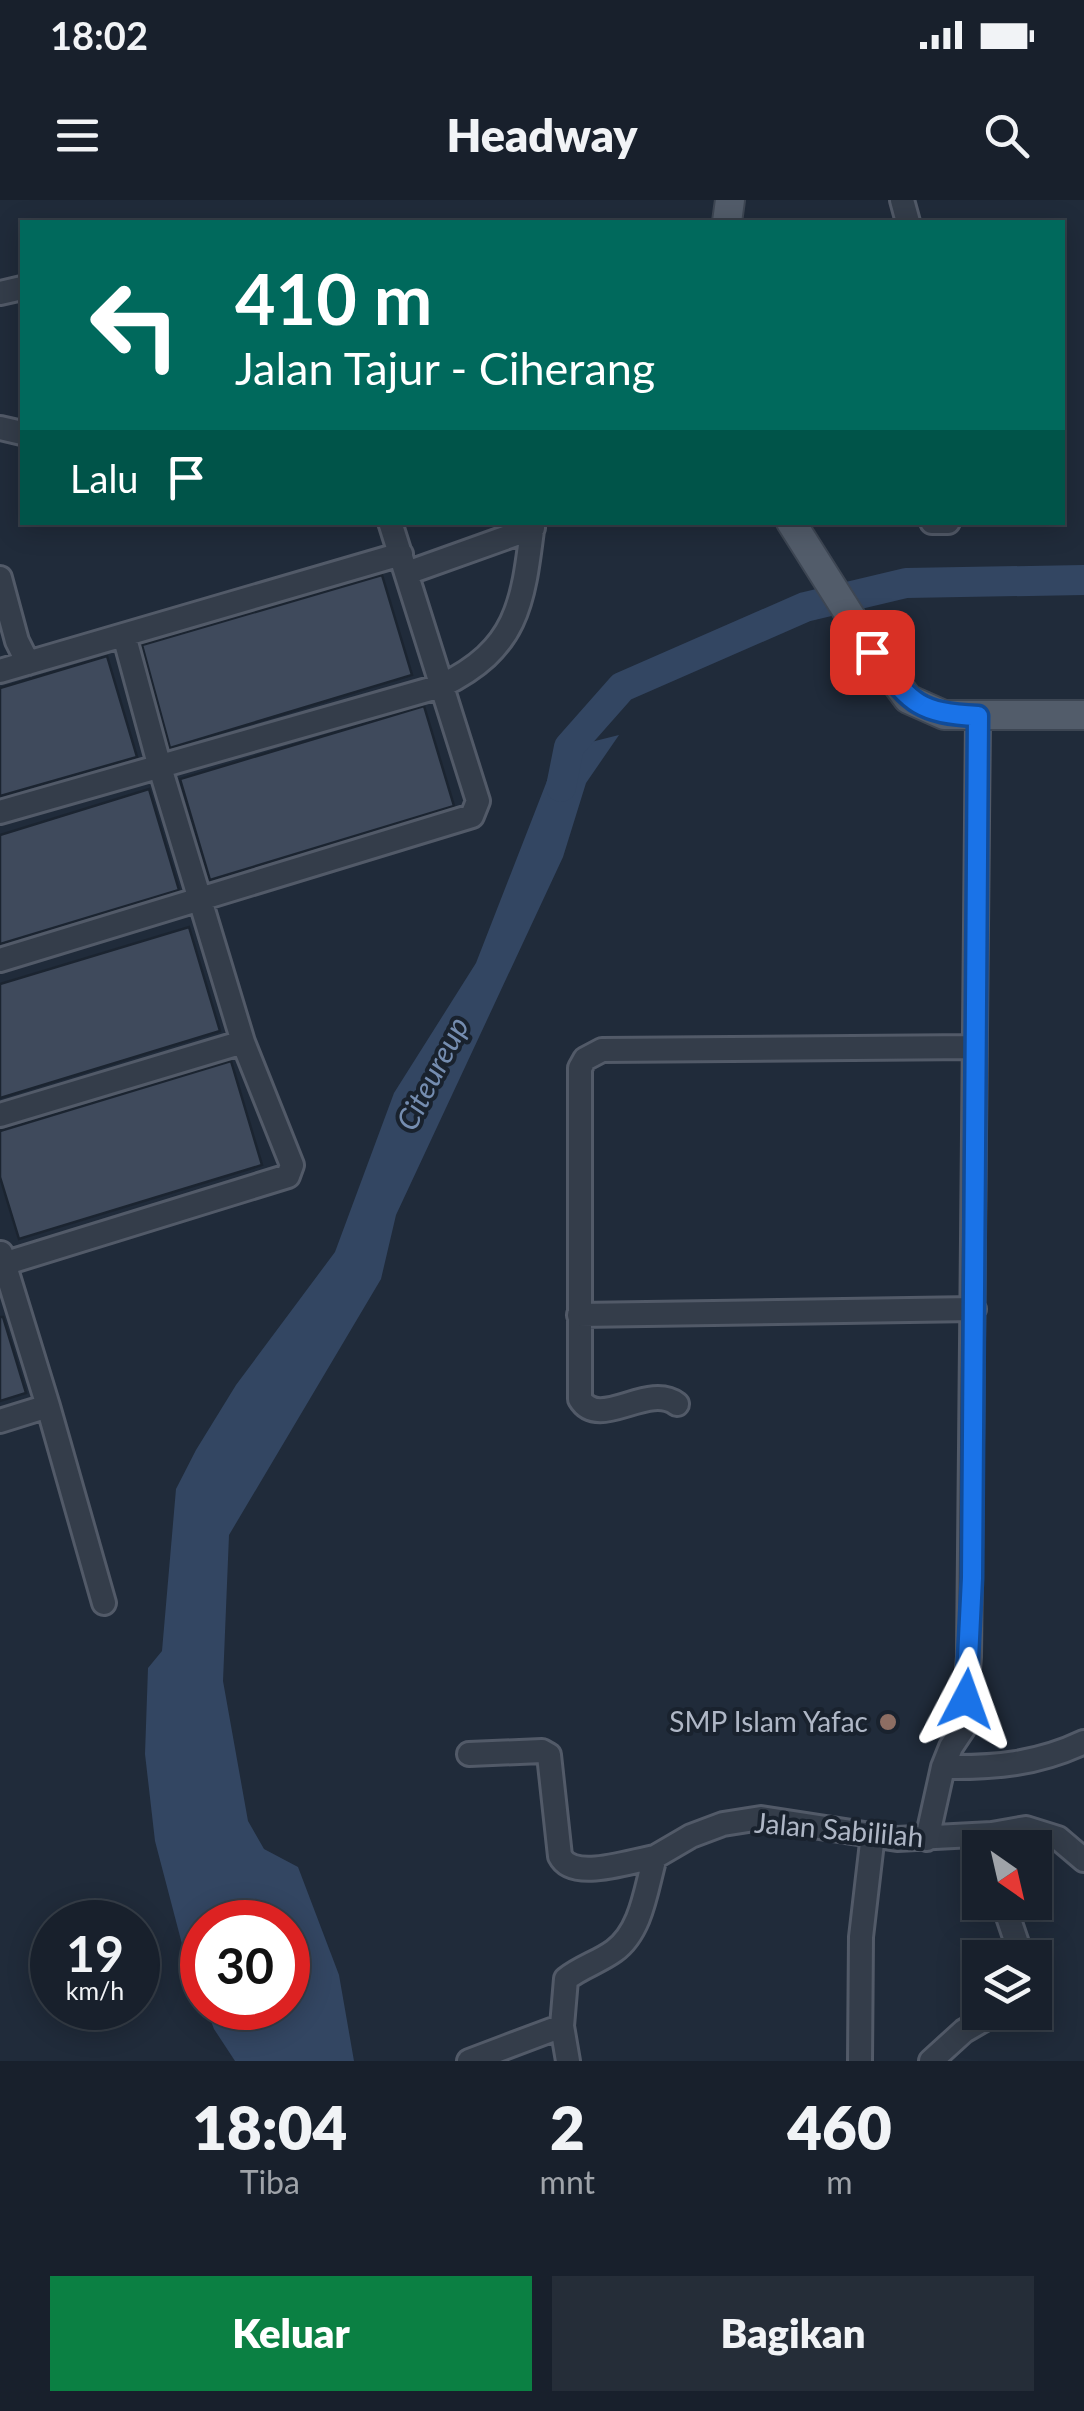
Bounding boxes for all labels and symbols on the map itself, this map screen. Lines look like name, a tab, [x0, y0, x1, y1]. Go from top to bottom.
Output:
pin	[830, 610, 915, 695]
water label: Citeureup	[387, 1011, 475, 1136]
position arrow	[914, 1647, 1018, 1751]
place label: SMP Islam Yafac	[669, 1704, 868, 1738]
marker: SMP Islam Yafac	[877, 1711, 899, 1733]
street label: Jalan Sabililah	[753, 1805, 925, 1853]
north arrow	[962, 1830, 1052, 1920]
speed limit sign: 30	[180, 1900, 310, 2030]

